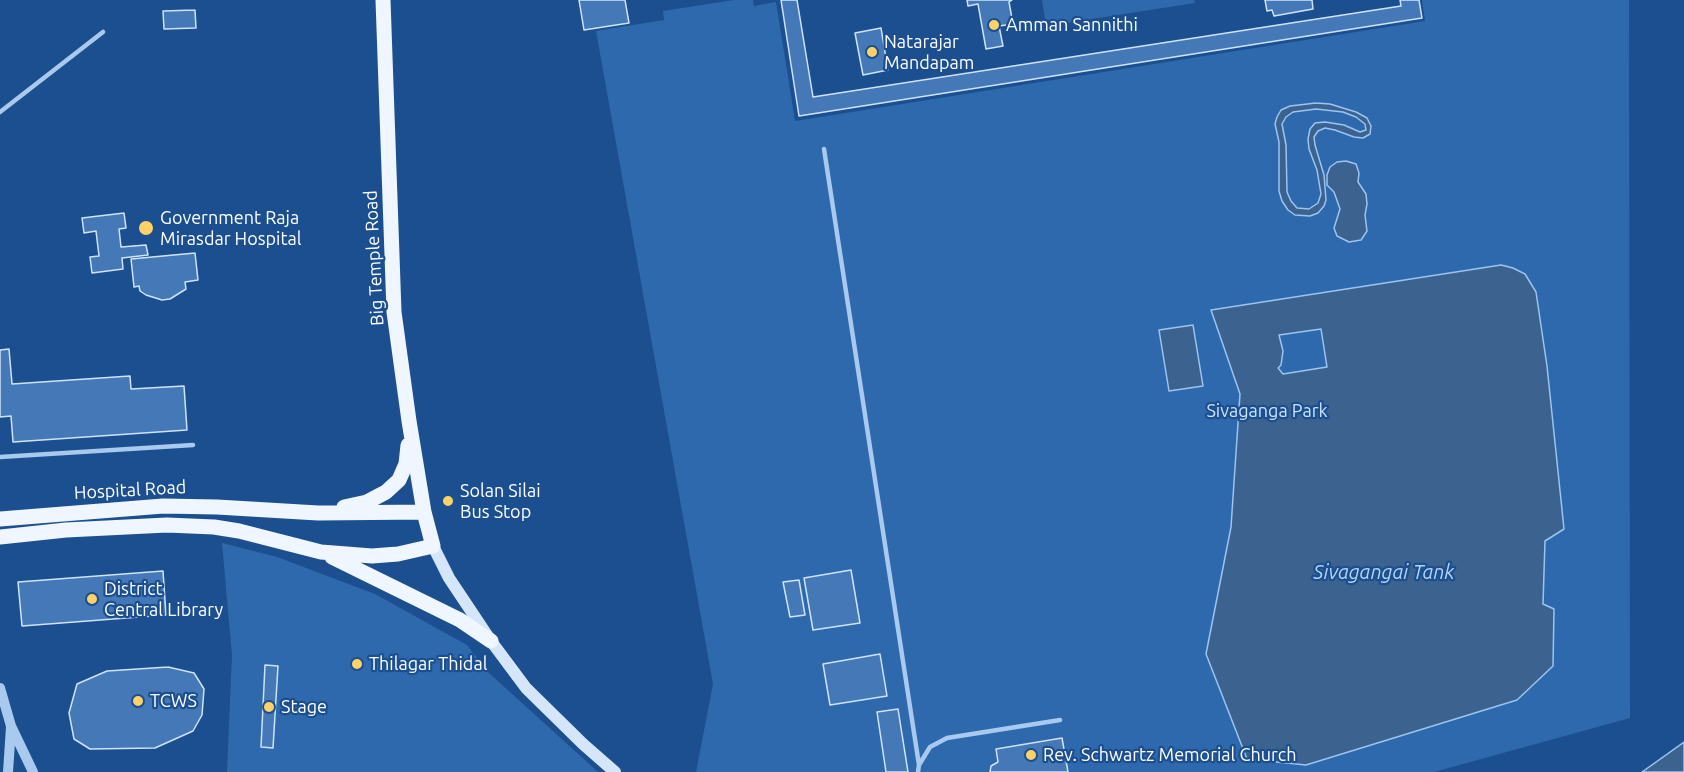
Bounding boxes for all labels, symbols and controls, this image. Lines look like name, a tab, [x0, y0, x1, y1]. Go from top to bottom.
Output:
place label: Amman Sannithi	[1006, 14, 1138, 36]
marker: Amman Sannithi	[987, 18, 1001, 32]
place label: Natarajar Mandapam	[884, 31, 974, 74]
marker: Natarajar Mandapam	[865, 45, 879, 59]
street label: Big Temple Road	[360, 190, 388, 326]
place label: Government Raja Mirasdar Hospital	[160, 207, 301, 250]
marker: Government Raja Mirasdar Hospital	[137, 219, 155, 237]
park label: Sivaganga Park	[1206, 400, 1328, 422]
street label: Hospital Road	[73, 476, 187, 504]
place label: Solan Silai Bus Stop	[460, 480, 541, 522]
marker: Solan Silai Bus Stop	[441, 494, 455, 508]
water label: Sivagangai Tank	[1313, 560, 1455, 584]
place label: District Central Library	[104, 578, 223, 620]
marker: District Central Library	[85, 592, 99, 606]
place label: Thilagar Thidal	[369, 653, 487, 675]
marker: Thilagar Thidal	[350, 657, 364, 671]
place label: TCWS	[150, 690, 197, 712]
marker: TCWS	[131, 694, 145, 708]
place label: Stage	[281, 696, 327, 718]
marker: Stage	[262, 700, 276, 714]
place label: Rev. Schwartz Memorial Church	[1043, 744, 1296, 766]
marker: Rev. Schwartz Memorial Church	[1024, 748, 1038, 762]

